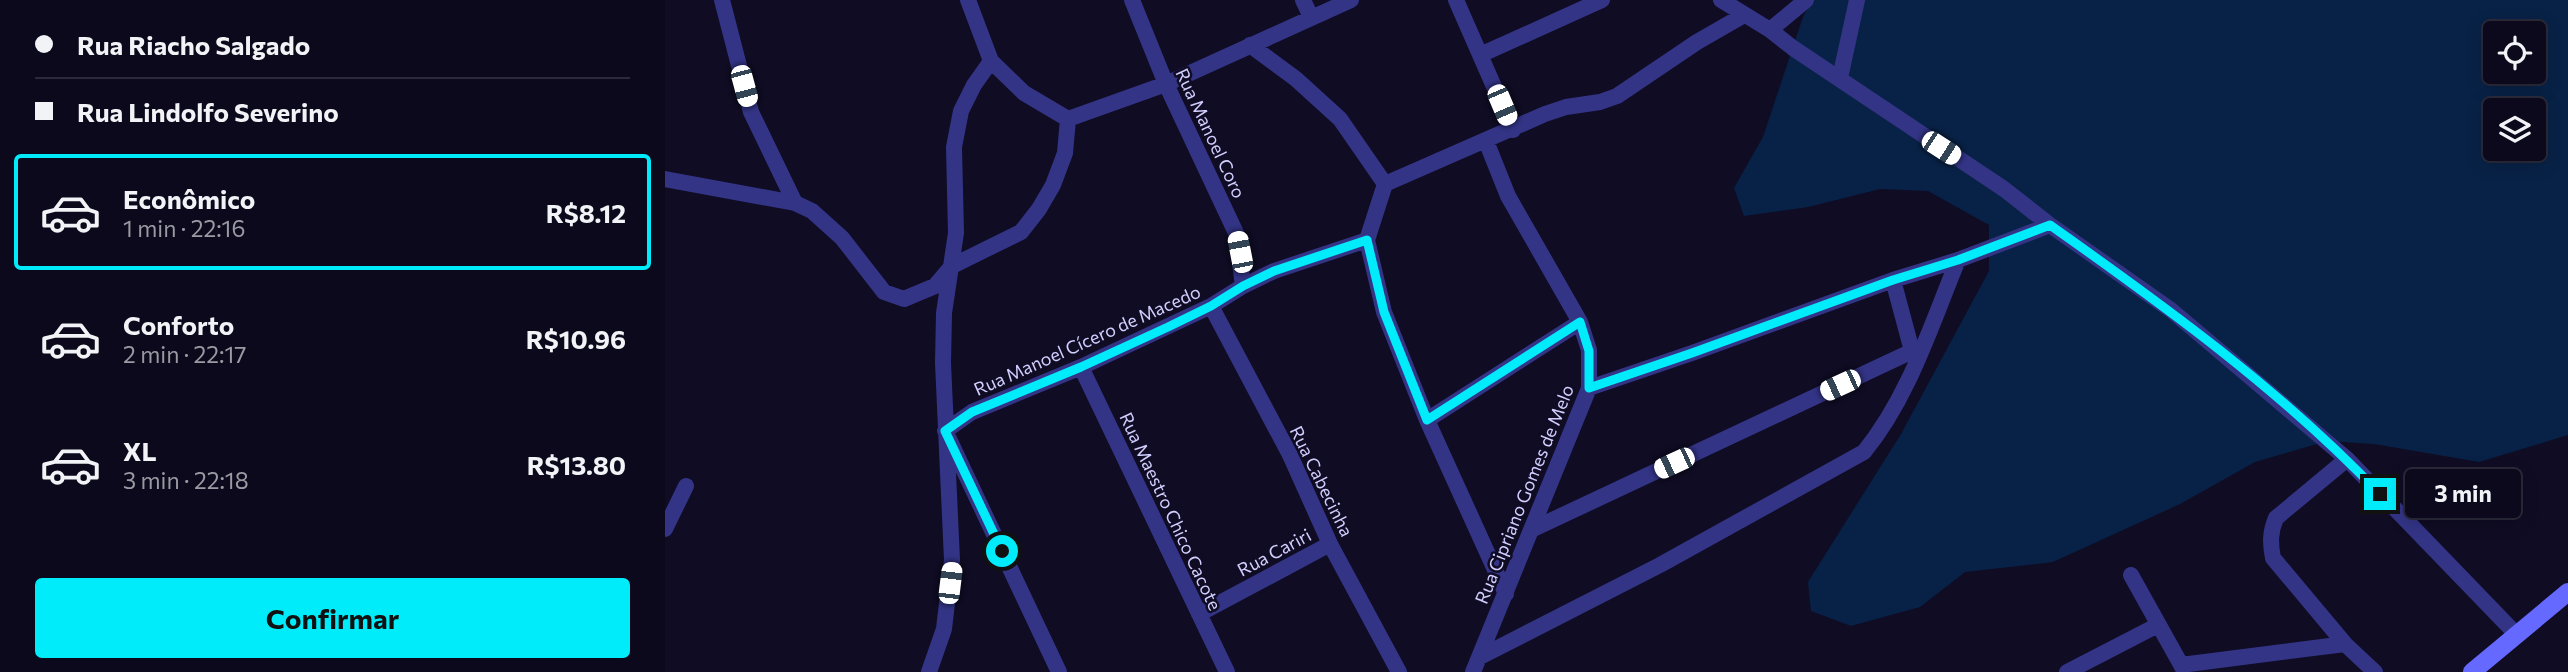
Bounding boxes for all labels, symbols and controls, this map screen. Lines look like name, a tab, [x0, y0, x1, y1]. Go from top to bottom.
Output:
map controls	[2483, 21, 2546, 161]
button: locate	[2483, 21, 2546, 84]
text: Rua Riacho Salgado	[77, 29, 310, 60]
car	[729, 63, 760, 109]
street label: Rua Manoel Coro	[1171, 65, 1251, 201]
car	[1485, 82, 1520, 128]
text: Rua Lindolfo Severino	[77, 96, 339, 127]
button: layers	[2483, 98, 2546, 161]
car	[1918, 128, 1965, 168]
icon: car	[39, 181, 102, 244]
text: Econômico	[123, 183, 255, 214]
text: R$8.12	[546, 197, 626, 228]
text: 1 min · 22:16	[123, 214, 245, 242]
car	[1226, 229, 1255, 275]
street label: Rua Manoel Cícero de Macedo	[970, 280, 1204, 400]
icon: car	[39, 307, 102, 370]
text: Conforto	[123, 309, 234, 340]
text: R$10.96	[526, 323, 626, 354]
text: 2 min · 22:17	[123, 340, 246, 368]
car	[1817, 367, 1864, 403]
street label: Rua Cipriano Gomes de Melo	[1470, 381, 1578, 607]
street label: Rua Maestro Chico Cacote	[1115, 409, 1227, 613]
street label: Rua Cabecinha	[1286, 422, 1358, 540]
icon: car	[39, 433, 102, 496]
text: XL	[123, 435, 157, 466]
car	[1651, 445, 1698, 481]
text: R$13.80	[527, 449, 626, 480]
text: 3 min · 22:18	[123, 466, 249, 494]
callout: 3 min	[2405, 470, 2520, 518]
route end	[2364, 478, 2396, 510]
text: 3 min	[2434, 479, 2492, 507]
street label: Rua Cariri	[1233, 523, 1315, 581]
route start	[986, 535, 1018, 567]
car	[938, 561, 963, 605]
button: Confirmar	[35, 578, 630, 658]

